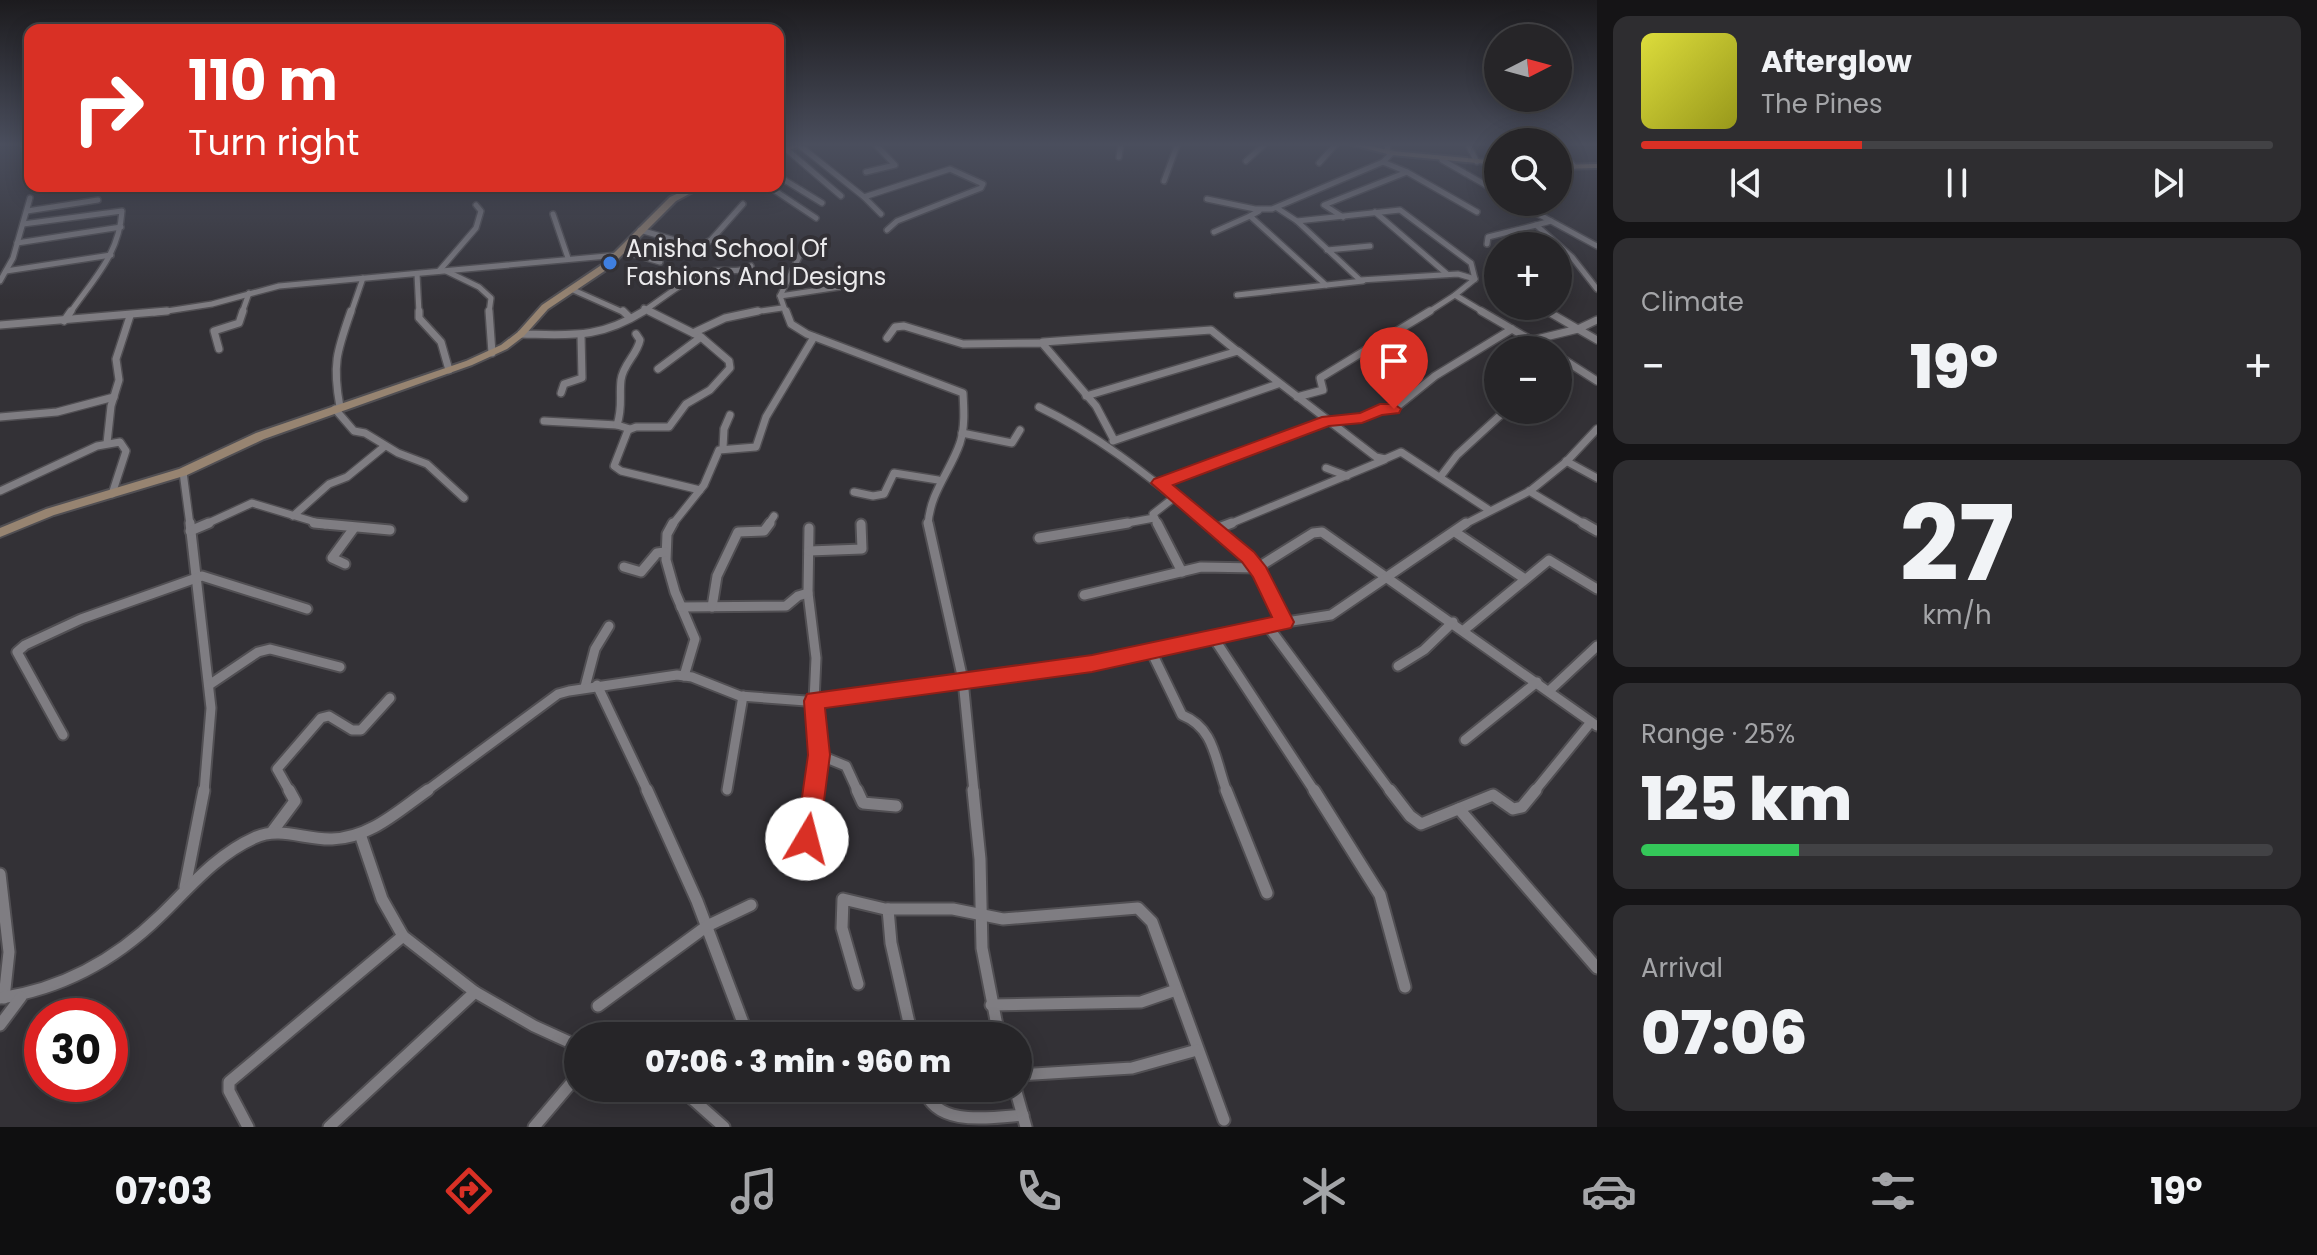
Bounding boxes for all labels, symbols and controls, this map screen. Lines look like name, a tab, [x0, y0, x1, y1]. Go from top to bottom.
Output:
north arrow	[1484, 24, 1572, 112]
map controls	[1484, 24, 1572, 424]
text: Afterglow	[1761, 40, 1912, 83]
text: 110 m	[188, 41, 338, 120]
icon: right	[56, 56, 160, 160]
text: The Pines	[1761, 86, 1883, 122]
text: Turn right	[188, 117, 359, 168]
button: search	[1484, 128, 1572, 216]
icon: previous	[1724, 161, 1768, 205]
icon: pause	[1935, 161, 1979, 205]
icon: next	[2146, 161, 2190, 205]
place label: Anisha School Of Fashions And Designs	[626, 232, 886, 293]
button: +	[1484, 232, 1572, 320]
marker: Anisha School Of Fashions And Designs	[601, 254, 619, 272]
text: Climate	[1641, 284, 1744, 320]
text: 19°	[1910, 325, 1998, 409]
pin	[1360, 327, 1428, 409]
button: −	[1484, 336, 1572, 424]
text: −	[1641, 336, 1665, 397]
text: +	[2243, 336, 2273, 397]
icon: arrive	[1372, 339, 1416, 383]
text: 27	[1899, 471, 2015, 616]
text: km/h	[1922, 597, 1992, 633]
text: Range · 25%	[1641, 716, 1795, 752]
text: 125 km	[1641, 757, 1852, 841]
position arrow	[765, 797, 849, 881]
text: Arrival	[1641, 950, 1723, 986]
text: 07:06	[1641, 991, 1807, 1075]
speed limit sign: 30	[24, 998, 128, 1102]
text: 07:06 · 3 min · 960 m	[645, 1040, 951, 1083]
icon: directions	[441, 1163, 497, 1219]
icon: music	[726, 1163, 782, 1219]
icon: phone	[1011, 1163, 1067, 1219]
icon: climate	[1296, 1163, 1352, 1219]
icon: car	[1581, 1163, 1637, 1219]
icon: filters	[1865, 1163, 1921, 1219]
text: 07:03	[114, 1166, 213, 1217]
text: 19°	[2150, 1166, 2203, 1217]

